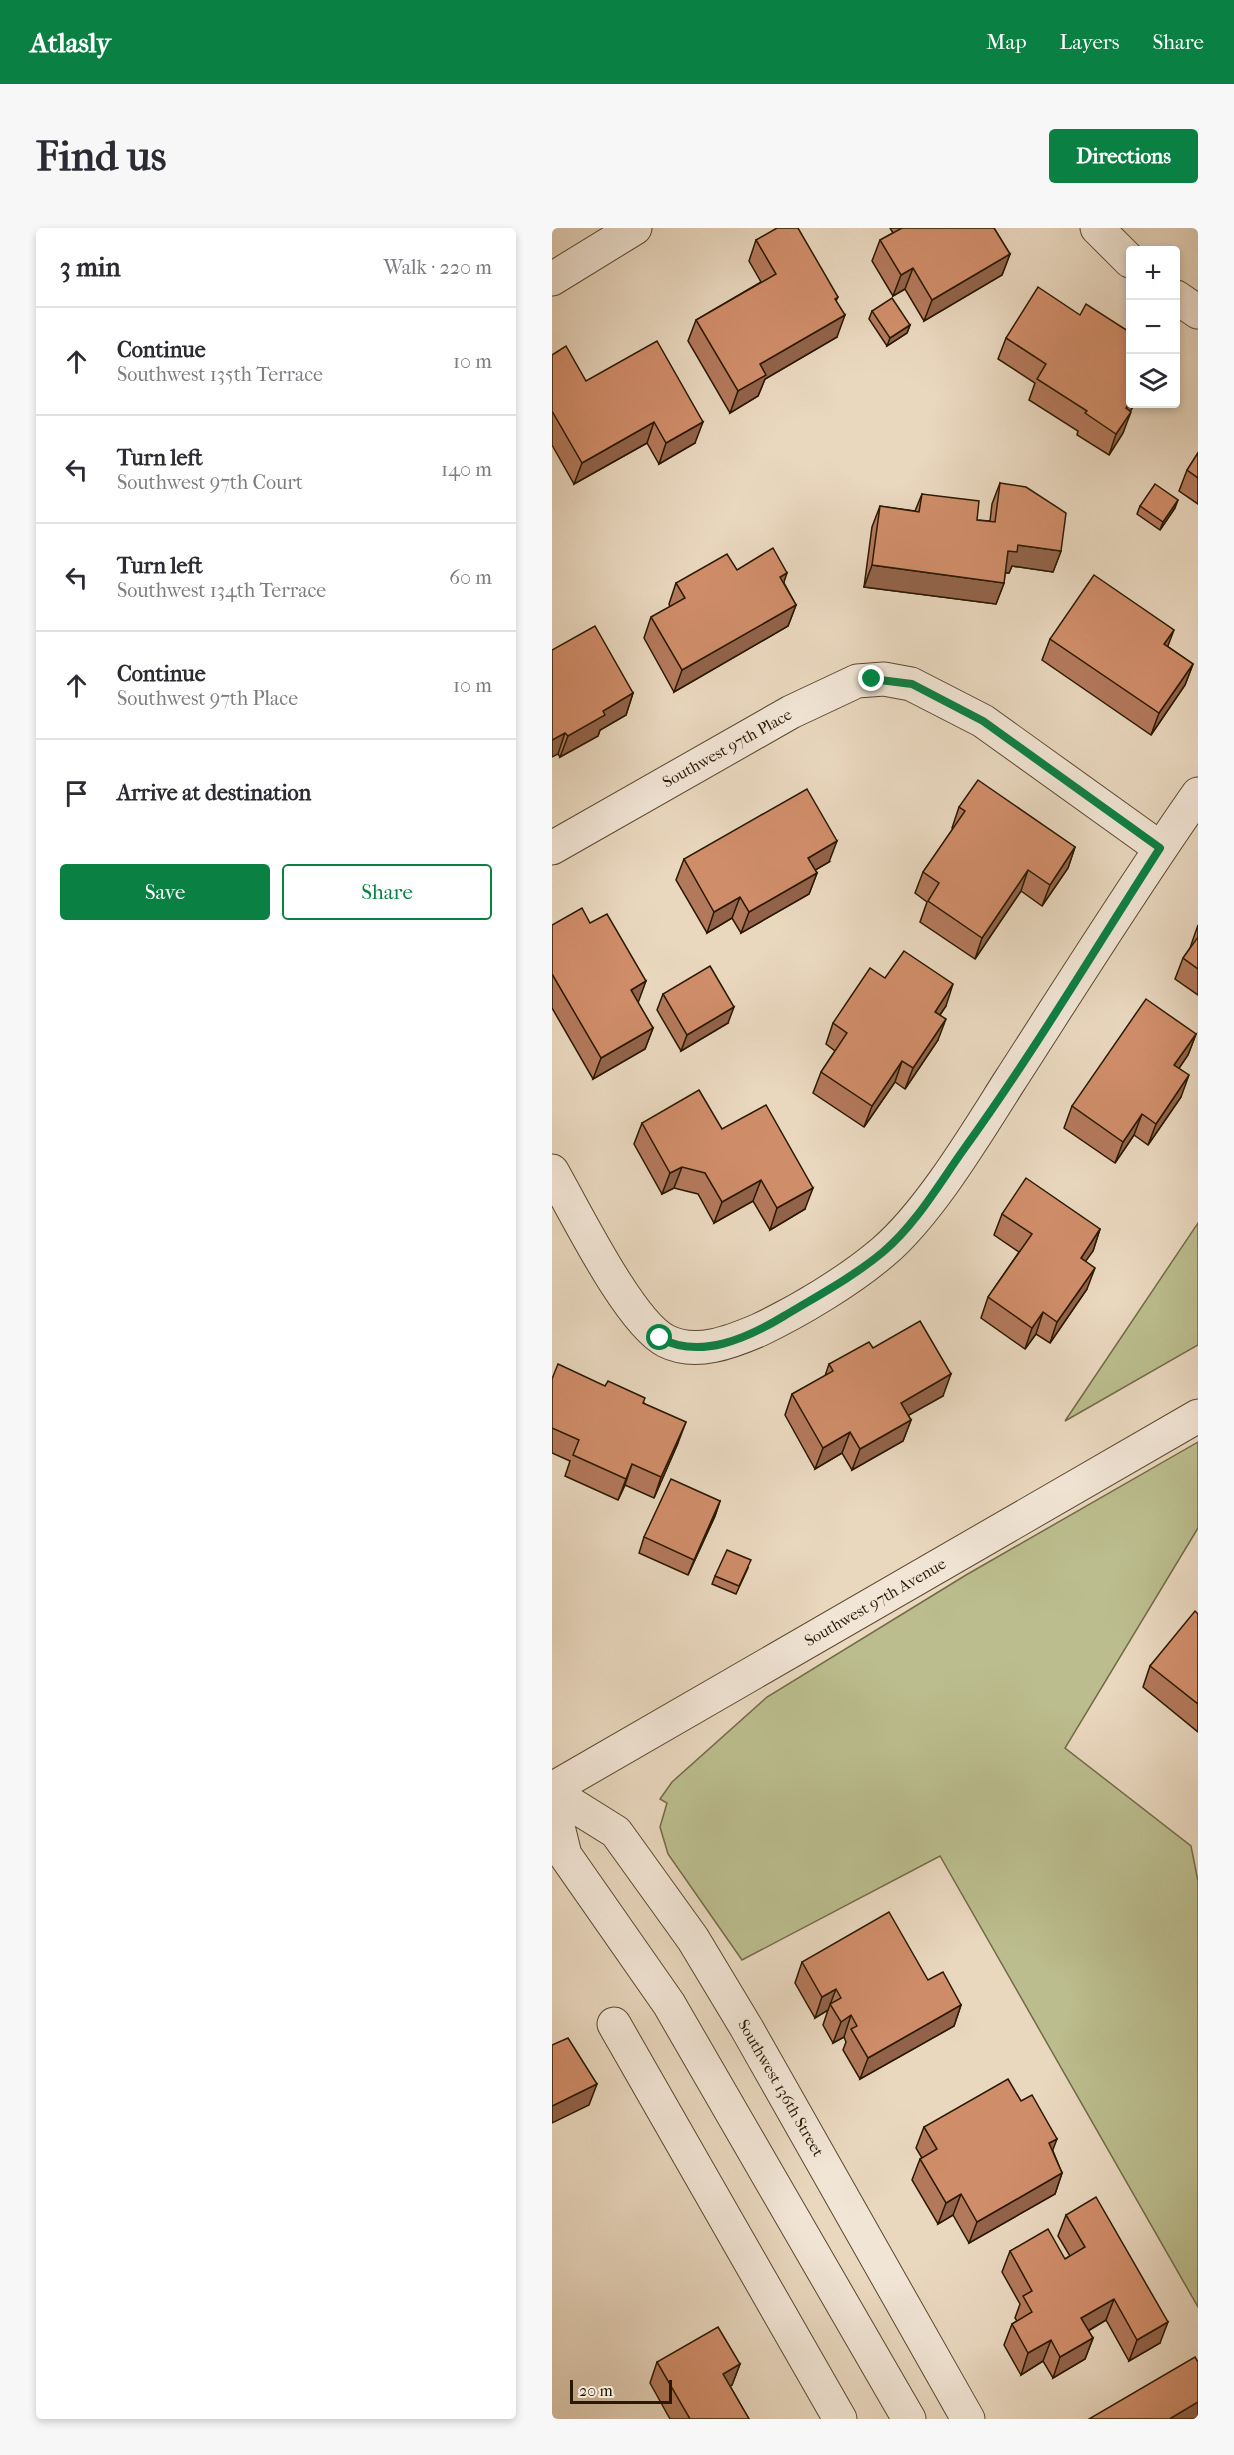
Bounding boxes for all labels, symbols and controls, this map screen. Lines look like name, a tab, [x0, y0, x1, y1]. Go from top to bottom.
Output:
text: Atlasly	[30, 26, 111, 59]
text: Map	[986, 30, 1027, 54]
text: Layers	[1060, 30, 1119, 54]
text: Share	[1152, 30, 1204, 54]
button: Directions	[1049, 129, 1198, 183]
text: Find us	[36, 132, 166, 181]
map controls	[1126, 246, 1180, 408]
button: +	[1126, 246, 1180, 300]
text: 3 min	[60, 252, 121, 283]
text: Walk · 220 m	[384, 256, 492, 279]
button: −	[1126, 300, 1180, 354]
text: Continue	[117, 337, 206, 363]
icon: ahead	[60, 345, 93, 378]
text: 10 m	[453, 350, 492, 373]
button: layers	[1126, 354, 1180, 408]
text: Southwest 135th Terrace	[117, 363, 323, 386]
text: Turn left	[117, 445, 203, 471]
icon: left	[60, 453, 93, 486]
text: 140 m	[441, 458, 492, 481]
text: Southwest 97th Court	[117, 471, 303, 494]
text: Turn left	[117, 553, 203, 579]
icon: left	[60, 561, 93, 594]
text: 60 m	[449, 566, 492, 589]
text: Southwest 134th Terrace	[117, 579, 326, 602]
text: Continue	[117, 661, 206, 687]
route end	[858, 665, 884, 691]
icon: ahead	[60, 669, 93, 702]
text: 10 m	[453, 674, 492, 697]
text: Southwest 97th Place	[117, 687, 298, 710]
street label: Southwest 97th Place	[659, 705, 795, 791]
icon: arrive	[60, 777, 93, 810]
text: Arrive at destination	[117, 780, 311, 806]
button: Save	[60, 864, 270, 920]
button: Share	[282, 864, 492, 920]
route start	[646, 1324, 672, 1350]
street label: Southwest 97th Avenue	[801, 1554, 949, 1650]
street label: Southwest 136th Street	[734, 2016, 828, 2160]
scale bar	[570, 2377, 672, 2404]
text: 20 m	[579, 2381, 613, 2400]

